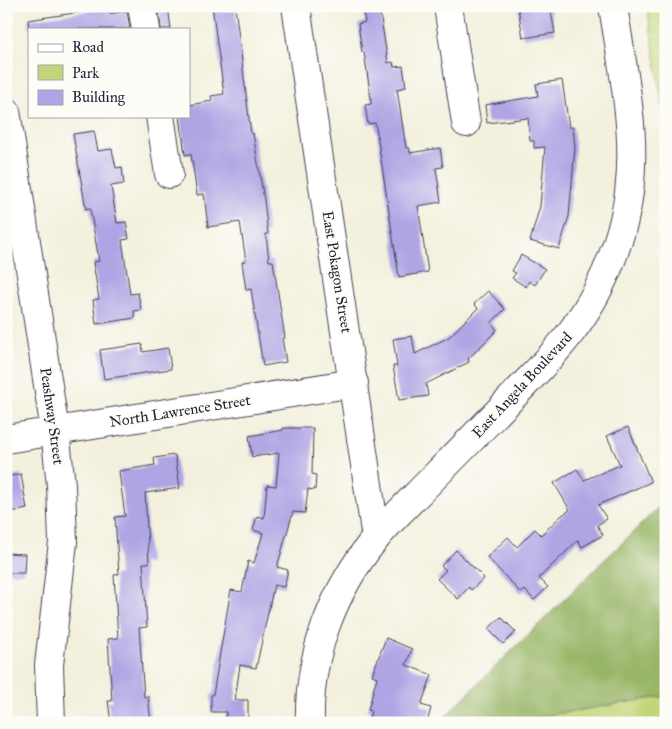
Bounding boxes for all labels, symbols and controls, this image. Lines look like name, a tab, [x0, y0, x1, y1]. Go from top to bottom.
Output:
legend	[28, 28, 190, 118]
text: Road	[72, 38, 104, 56]
text: Park	[72, 64, 99, 82]
text: Building	[72, 88, 126, 106]
street label: East Pokagon Street	[318, 210, 356, 335]
street label: East Angela Boulevard	[468, 328, 576, 442]
street label: Peashway Street	[36, 366, 68, 466]
street label: North Lawrence Street	[108, 391, 253, 431]

